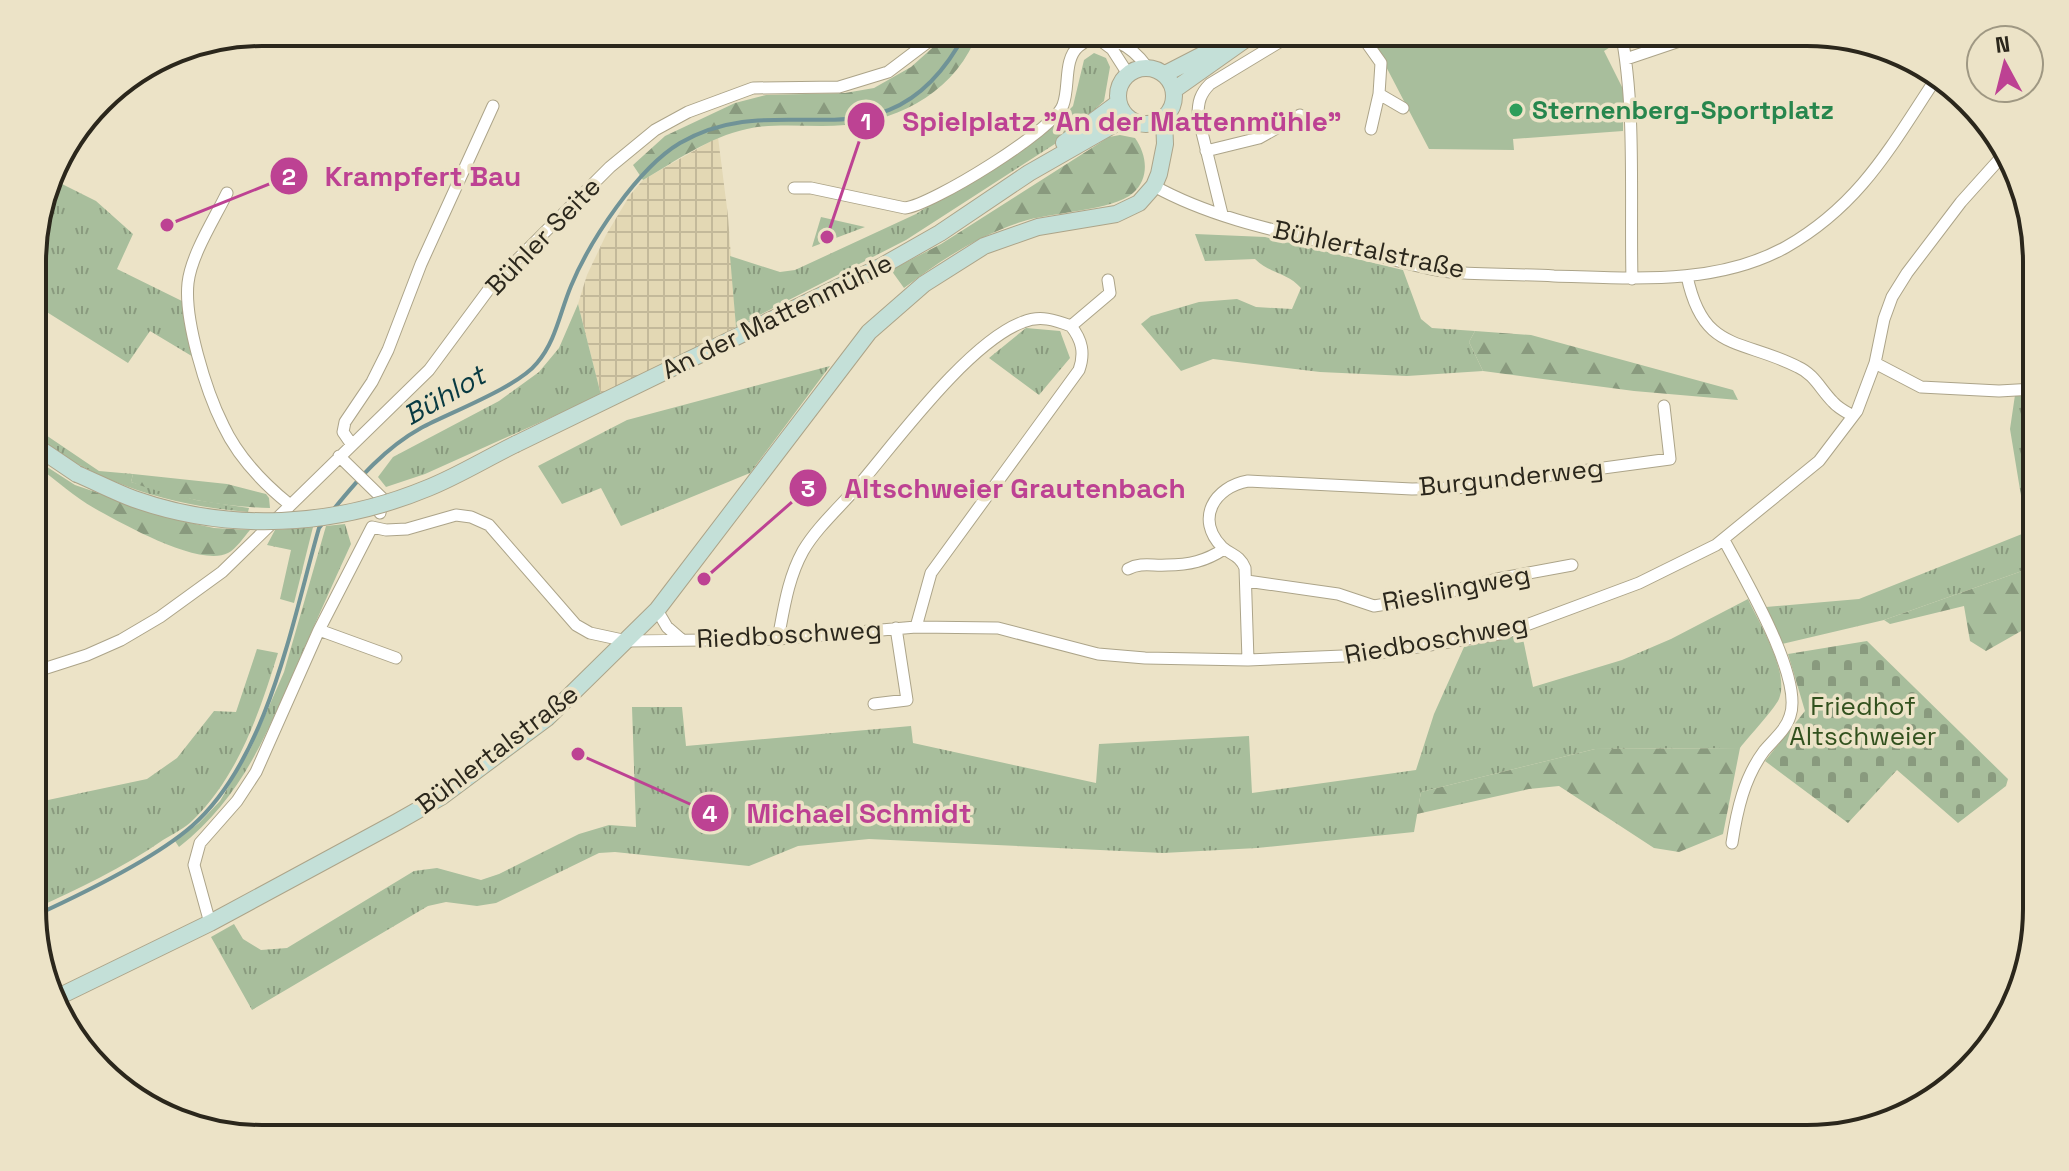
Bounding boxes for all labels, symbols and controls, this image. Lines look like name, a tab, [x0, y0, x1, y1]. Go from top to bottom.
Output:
north arrow	[1965, 24, 2045, 104]
text: N	[1994, 29, 2012, 59]
place label: Sternenberg-Sportplatz	[1532, 93, 1834, 127]
callout: Spielplatz "An der Mattenmühle"	[846, 95, 1357, 147]
marker: Sternenberg-Sportplatz	[1507, 101, 1525, 119]
text: Spielplatz "An der Mattenmühle"	[902, 103, 1342, 139]
text: 1	[861, 106, 871, 137]
callout: Krampfert Bau	[269, 150, 537, 202]
text: Krampfert Bau	[325, 158, 521, 194]
text: 2	[282, 161, 296, 192]
street label: Bühler Seite	[478, 170, 608, 302]
street label: Bühlertalstraße	[1270, 212, 1468, 286]
street label: An der Mattenmühle	[656, 245, 898, 387]
water label: Bühlot	[396, 356, 494, 433]
street label: Burgunderweg	[1417, 450, 1605, 504]
callout: Altschweier Grautenbach	[788, 462, 1202, 514]
text: Altschweier Grautenbach	[844, 470, 1186, 506]
text: 3	[801, 473, 815, 504]
street label: Rieslingweg	[1379, 557, 1533, 619]
street label: Riedboschweg	[1342, 606, 1530, 672]
street label: Riedboschweg	[696, 612, 882, 656]
street label: Bühlertalstraße	[409, 677, 585, 821]
park label: Friedhof Altschweier	[1789, 689, 1937, 753]
callout: Michael Schmidt	[690, 787, 987, 839]
text: Michael Schmidt	[746, 795, 972, 831]
text: 4	[702, 798, 718, 829]

